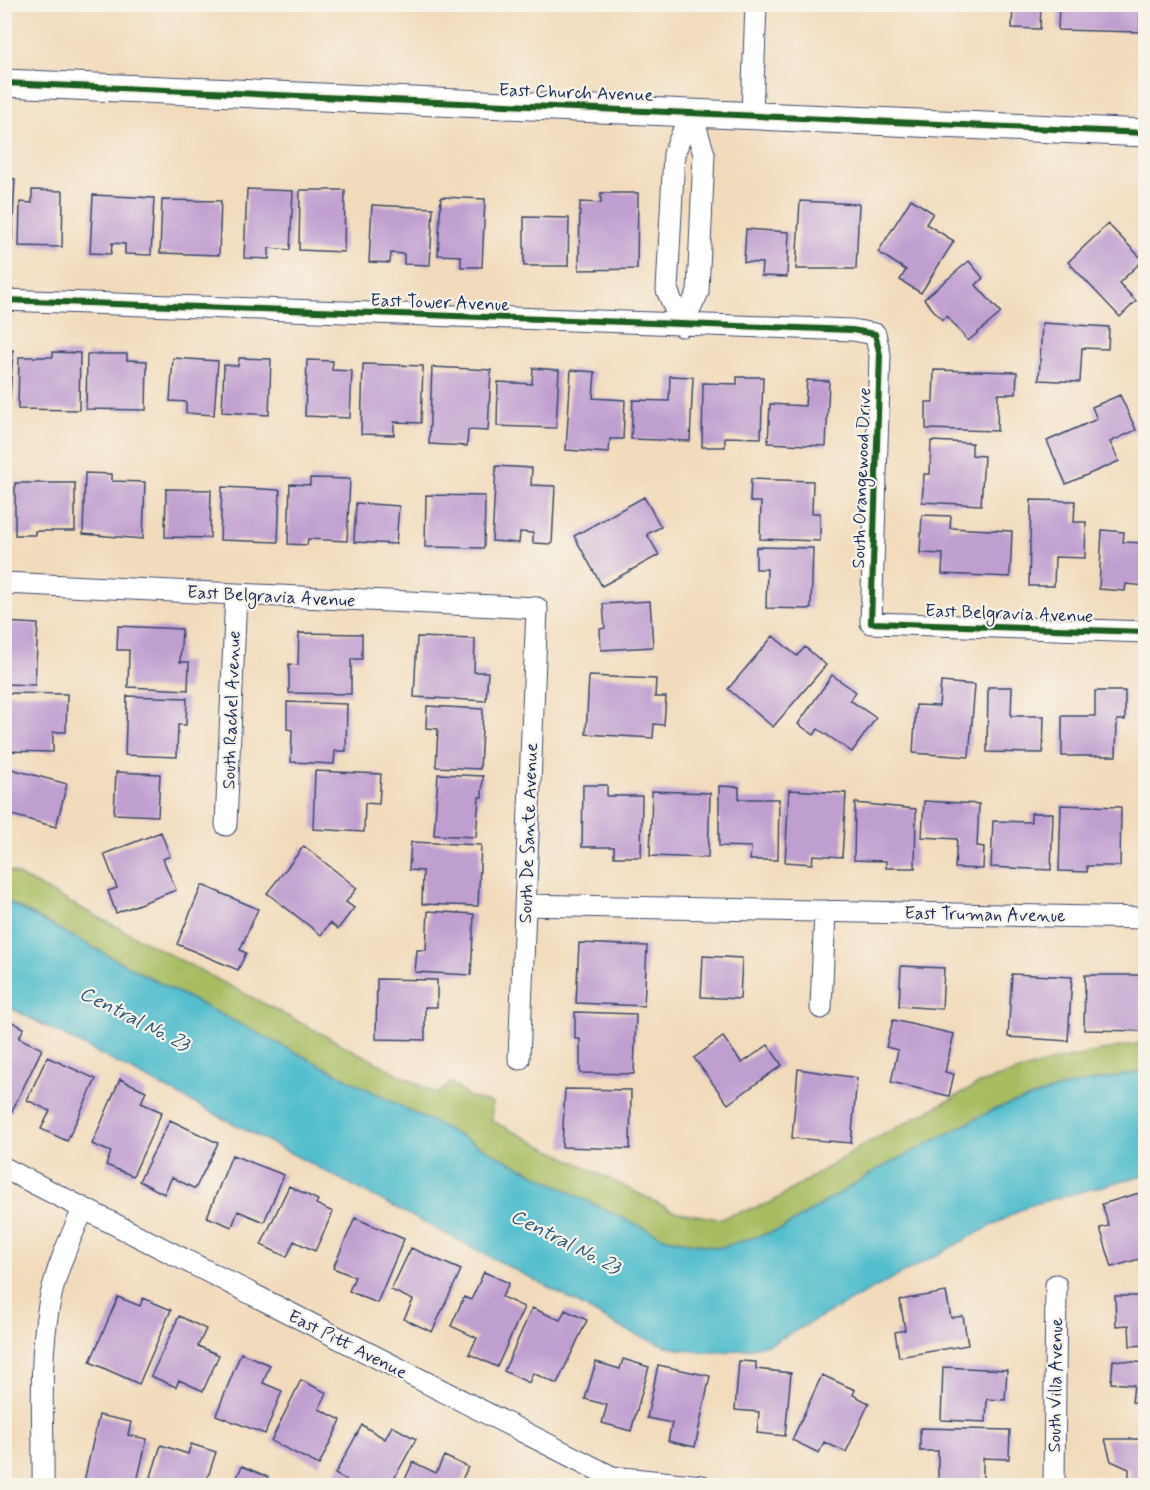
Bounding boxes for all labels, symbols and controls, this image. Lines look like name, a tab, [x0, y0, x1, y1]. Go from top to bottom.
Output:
street label: East Church Avenue	[498, 78, 654, 108]
street label: East Tower Avenue	[370, 289, 510, 317]
street label: South Orangewood Drive	[847, 387, 878, 569]
street label: East Belgravia Avenue	[186, 581, 356, 614]
street label: East Belgravia Avenue	[924, 599, 1094, 630]
street label: South Rachel Avenue	[217, 630, 247, 790]
street label: South De Sante Avenue	[514, 742, 544, 924]
street label: East Truman Avenue	[904, 902, 1066, 928]
water label: Central No. 23	[75, 980, 195, 1059]
water label: Central No. 23	[506, 1203, 626, 1282]
street label: East Pitt Avenue	[284, 1305, 411, 1385]
street label: South Villa Avenue	[1043, 1317, 1069, 1453]

